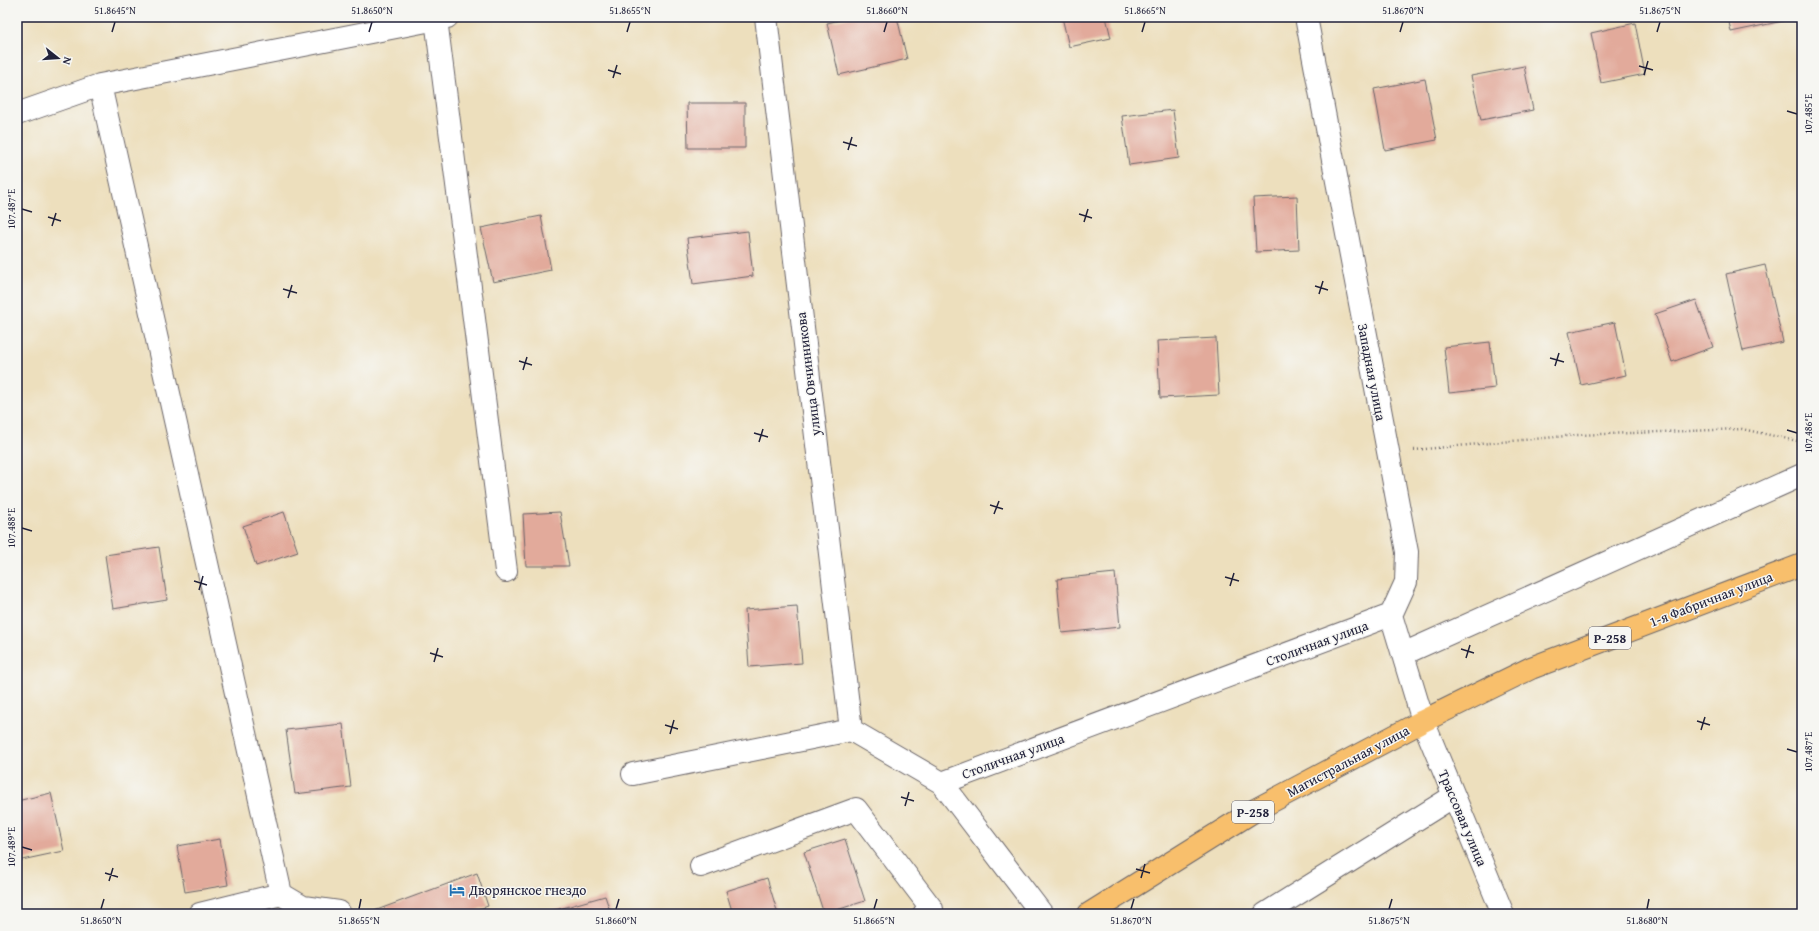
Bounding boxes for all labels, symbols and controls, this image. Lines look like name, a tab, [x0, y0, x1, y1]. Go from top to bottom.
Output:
text: 51.8645°N	[94, 3, 136, 18]
text: 51.8650°N	[351, 3, 393, 18]
text: 51.8655°N	[609, 3, 651, 18]
text: 51.8660°N	[866, 3, 908, 18]
text: 51.8665°N	[1124, 3, 1166, 18]
text: 51.8670°N	[1382, 3, 1424, 18]
text: 51.8675°N	[1639, 3, 1681, 18]
north arrow	[38, 38, 78, 78]
text: N	[59, 55, 76, 67]
text: 107.485°E	[1801, 94, 1816, 134]
text: 107.487°E	[4, 189, 19, 229]
street label: улица Овчинникова	[790, 311, 826, 438]
street label: Западная улица	[1353, 322, 1391, 423]
text: 107.486°E	[1801, 413, 1816, 453]
text: 107.488°E	[4, 508, 19, 548]
street label: 1-я Фабричная улица	[1646, 566, 1776, 632]
street label: Столичная улица	[1263, 615, 1371, 671]
road number: Р-258	[1589, 627, 1631, 649]
street label: Магистральная улица	[1283, 720, 1413, 802]
street label: Столичная улица	[959, 728, 1067, 784]
text: 107.487°E	[1801, 732, 1816, 772]
street label: Трассовая улица	[1434, 767, 1492, 870]
road number: Р-258	[1232, 801, 1274, 823]
text: 107.489°E	[4, 827, 19, 867]
place label: Дворянское гнездо	[468, 880, 586, 900]
hotel icon: Дворянское гнездо	[448, 881, 466, 899]
text: 51.8650°N	[80, 913, 122, 928]
text: 51.8655°N	[338, 913, 380, 928]
text: 51.8660°N	[595, 913, 637, 928]
text: 51.8665°N	[853, 913, 895, 928]
text: 51.8670°N	[1110, 913, 1152, 928]
text: 51.8675°N	[1368, 913, 1410, 928]
text: 51.8680°N	[1626, 913, 1668, 928]

